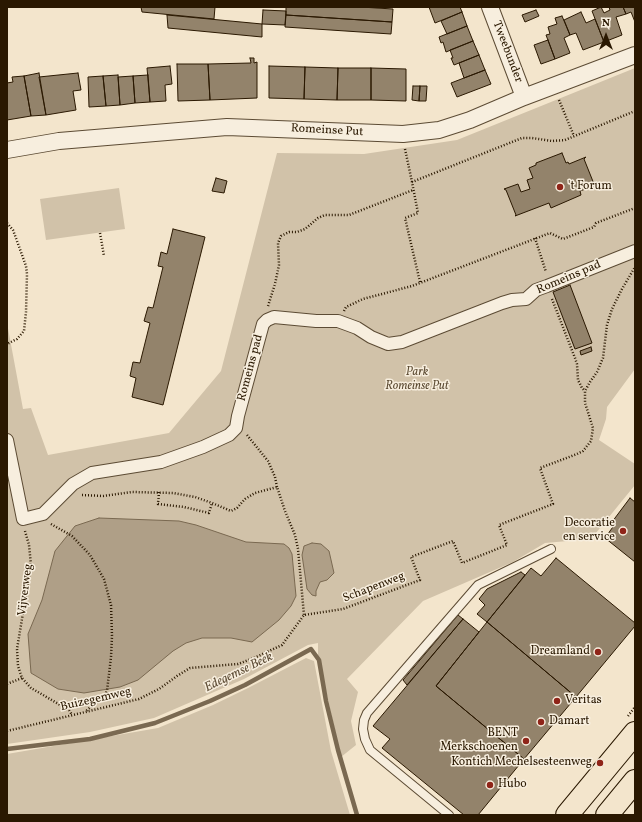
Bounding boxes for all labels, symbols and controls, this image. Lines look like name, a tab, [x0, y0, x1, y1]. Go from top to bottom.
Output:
north arrow	[586, 16, 626, 56]
text: N	[602, 16, 610, 31]
street label: Tweebunder	[489, 19, 525, 85]
street label: Romeinse Put	[290, 122, 364, 140]
place label: 't Forum	[568, 180, 612, 194]
marker: 't Forum	[555, 182, 565, 192]
street label: Romeins pad	[535, 258, 603, 298]
street label: Romeins pad	[235, 333, 267, 403]
park label: Park Romeinse Put	[385, 366, 449, 394]
place label: Decoratie en service	[563, 517, 615, 545]
marker: Decoratie en service	[618, 526, 628, 536]
street label: Vijverweg	[16, 563, 36, 617]
street label: Schapenweg	[341, 570, 407, 606]
place label: Dreamland	[530, 645, 590, 659]
marker: Dreamland	[593, 647, 603, 657]
water label: Edegemse Beek	[202, 650, 276, 696]
street label: Buizegemweg	[59, 685, 133, 715]
place label: Veritas	[565, 694, 602, 708]
marker: Veritas	[552, 696, 562, 706]
place label: Damart	[549, 715, 590, 729]
marker: Damart	[536, 717, 546, 727]
place label: BENT Merkschoenen	[440, 727, 518, 755]
marker: BENT Merkschoenen	[521, 736, 531, 746]
place label: Kontich Mechelsesteenweg	[451, 756, 592, 770]
marker: Kontich Mechelsesteenweg	[595, 758, 605, 768]
place label: Hubo	[498, 778, 527, 792]
marker: Hubo	[485, 780, 495, 790]

